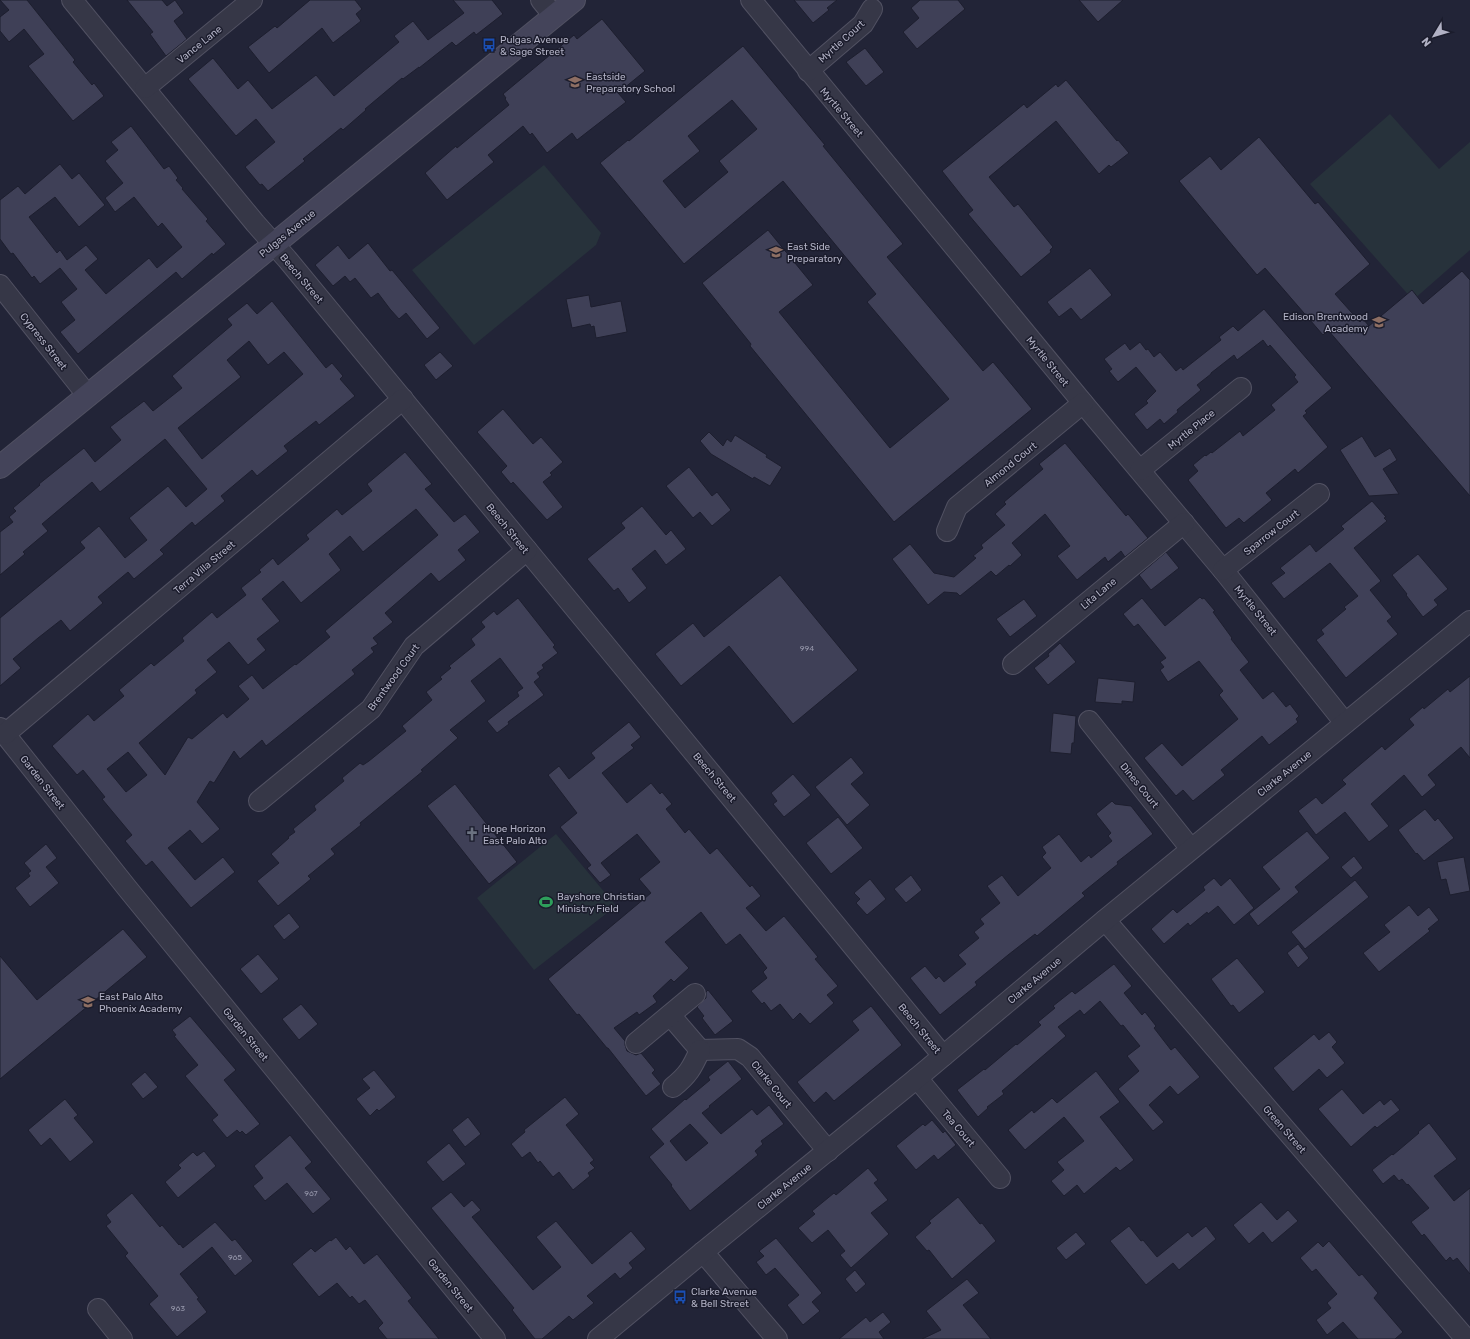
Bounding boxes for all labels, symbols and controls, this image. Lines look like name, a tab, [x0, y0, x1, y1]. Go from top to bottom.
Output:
north arrow	[1414, 16, 1454, 56]
street label: Myrtle Court	[816, 18, 867, 66]
street label: Vance Lane	[175, 23, 225, 66]
place label: Pulgas Avenue & Sage Street	[500, 34, 569, 58]
text: N	[1419, 35, 1434, 49]
bus stop icon: Pulgas Avenue & Sage Street	[481, 37, 497, 53]
place label: Eastside Preparatory School	[586, 71, 675, 95]
school or university icon: Eastside Preparatory School	[567, 74, 583, 90]
street label: Myrtle Street	[817, 86, 865, 140]
street label: Pulgas Avenue	[257, 207, 318, 260]
place label: East Side Preparatory	[787, 241, 843, 265]
school or university icon: East Side Preparatory	[768, 244, 784, 260]
street label: Beech Street	[277, 251, 325, 306]
street label: Cypress Street	[17, 311, 69, 373]
place label: Edison Brentwood Academy	[1283, 311, 1368, 335]
school or university icon: Edison Brentwood Academy	[1371, 314, 1387, 330]
street label: Myrtle Street	[1024, 334, 1071, 389]
street label: Myrtle Place	[1166, 407, 1218, 452]
street label: Almond Court	[982, 440, 1039, 490]
street label: Beech Street	[483, 501, 531, 556]
street label: Sparrow Court	[1241, 507, 1302, 558]
street label: Terra Villa Street	[172, 539, 238, 597]
street label: Lita Lane	[1078, 575, 1119, 612]
street label: Myrtle Street	[1232, 583, 1279, 638]
street label: Brentwood Court	[366, 642, 422, 713]
house number: 994	[800, 644, 814, 653]
street label: Clarke Avenue	[1255, 748, 1314, 799]
street label: Beech Street	[690, 750, 738, 805]
street label: Garden Street	[17, 753, 67, 812]
street label: Dines Court	[1117, 761, 1161, 811]
place label: Hope Horizon East Palo Alto	[483, 823, 547, 847]
church icon: Hope Horizon East Palo Alto	[464, 826, 480, 842]
place label: Bayshore Christian Ministry Field	[557, 891, 645, 915]
sports icon: Bayshore Christian Ministry Field	[538, 894, 554, 910]
street label: Clarke Avenue	[1005, 955, 1064, 1007]
place label: East Palo Alto Phoenix Academy	[99, 991, 183, 1015]
school or university icon: East Palo Alto Phoenix Academy	[80, 994, 96, 1010]
street label: Beech Street	[895, 1001, 943, 1056]
street label: Garden Street	[220, 1006, 270, 1064]
street label: Clarke Court	[748, 1059, 794, 1111]
street label: Green Street	[1260, 1103, 1308, 1156]
street label: Tea Court	[939, 1108, 977, 1150]
street label: Clarke Avenue	[755, 1161, 814, 1212]
house number: 967	[304, 1189, 318, 1198]
house number: 965	[228, 1253, 242, 1262]
street label: Garden Street	[425, 1257, 475, 1315]
place label: Clarke Avenue & Bell Street	[691, 1286, 758, 1310]
bus stop icon: Clarke Avenue & Bell Street	[672, 1289, 688, 1305]
house number: 963	[171, 1304, 185, 1313]

